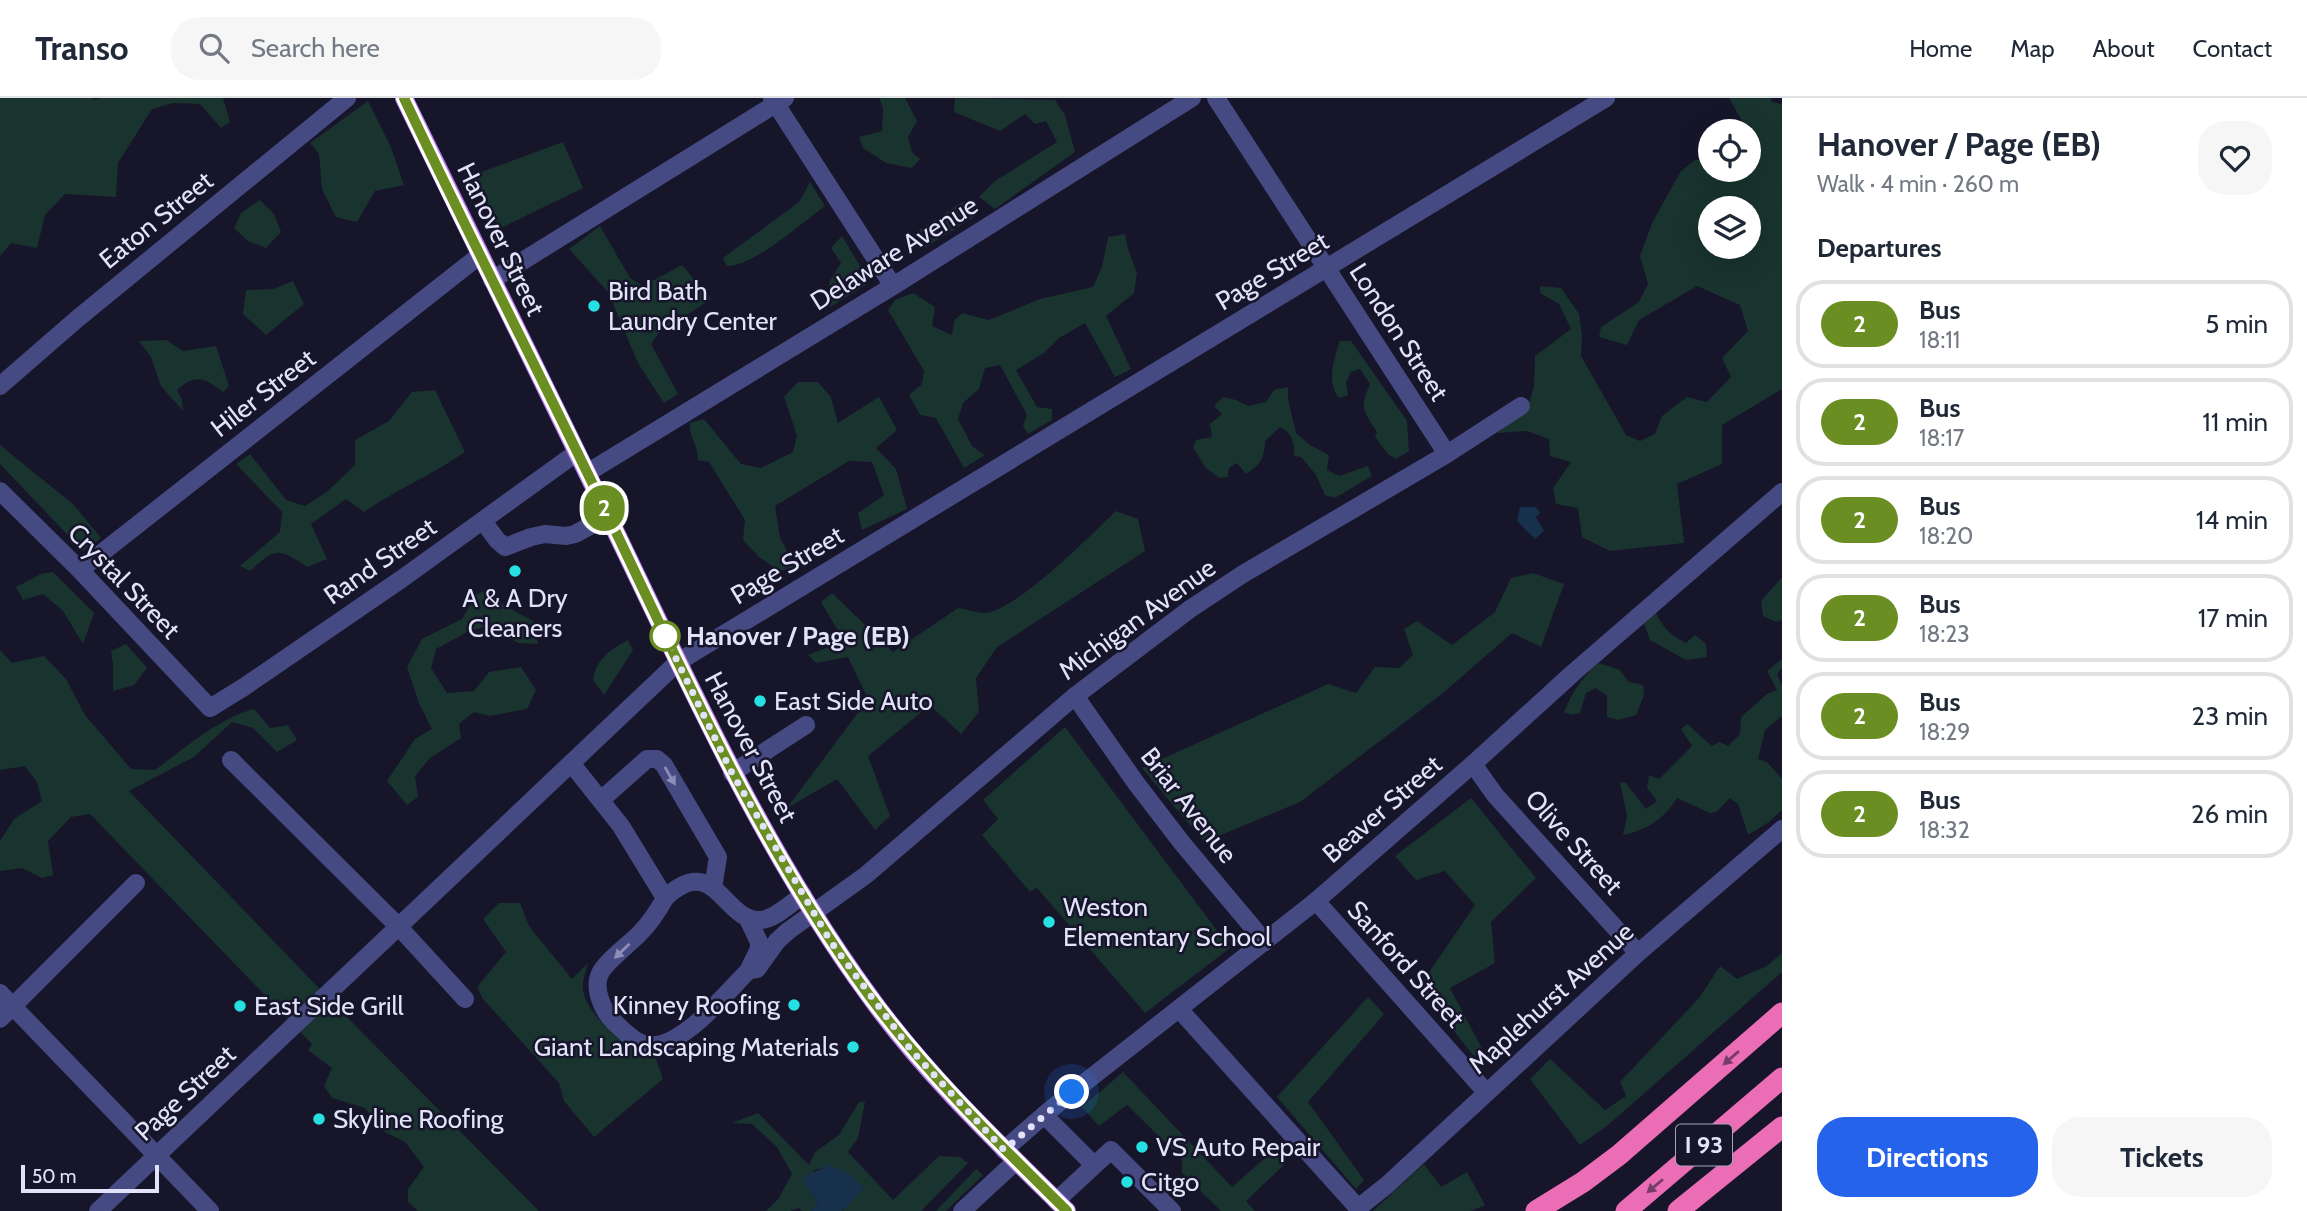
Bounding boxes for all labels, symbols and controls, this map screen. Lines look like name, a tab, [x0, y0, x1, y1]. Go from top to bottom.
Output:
search box	[171, 17, 661, 80]
text: Transo	[35, 28, 129, 68]
icon: search	[195, 29, 233, 67]
text: Search here	[251, 32, 380, 64]
text: Home	[1909, 34, 1972, 63]
text: Map	[2010, 34, 2055, 63]
text: About	[2093, 34, 2155, 63]
text: Contact	[2193, 34, 2272, 63]
map controls	[1698, 119, 1761, 259]
button: locate	[1698, 119, 1761, 182]
button: heart	[2198, 121, 2272, 195]
text: Hanover / Page (EB)	[1817, 124, 2101, 164]
street label: Hanover Street	[450, 157, 552, 321]
street label: Eaton Street	[93, 164, 219, 275]
text: Walk · 4 min · 260 m	[1817, 170, 2019, 198]
street label: Delaware Avenue	[805, 189, 983, 317]
button: layers	[1698, 196, 1761, 259]
street label: Page Street	[1210, 225, 1334, 317]
text: Departures	[1817, 232, 1941, 264]
street label: London Street	[1343, 257, 1455, 407]
place label: Bird Bath Laundry Center	[608, 275, 778, 337]
text: Bus	[1919, 294, 1960, 326]
marker: Bird Bath Laundry Center	[586, 298, 602, 314]
text: 5 min	[2205, 308, 2268, 340]
text: 2	[1853, 309, 1866, 338]
text: 18:11	[1919, 326, 1960, 354]
street label: Hiler Street	[204, 342, 322, 444]
text: Bus	[1919, 392, 1960, 424]
text: 11 min	[2202, 406, 2268, 438]
text: 2	[1853, 407, 1866, 436]
text: 18:17	[1919, 424, 1964, 452]
line badge: 2	[581, 485, 627, 531]
text: Bus	[1919, 490, 1960, 522]
text: 2	[598, 493, 610, 522]
text: 14 min	[2196, 504, 2268, 536]
text: 2	[1853, 505, 1866, 534]
street label: Rand Street	[318, 511, 442, 611]
street label: Crystal Street	[61, 517, 187, 645]
street label: Page Street	[725, 519, 849, 611]
text: 18:20	[1919, 522, 1973, 550]
street label: Michigan Avenue	[1052, 551, 1222, 687]
marker: A & A Dry Cleaners	[507, 563, 523, 579]
place label: A & A Dry Cleaners	[462, 582, 568, 644]
text: Bus	[1919, 588, 1960, 620]
text: 17 min	[2198, 602, 2268, 634]
text: 2	[1853, 603, 1866, 632]
place label: Hanover / Page (EB)	[686, 620, 910, 652]
text: 18:23	[1919, 620, 1970, 648]
marker: Hanover / Page (EB)	[650, 621, 680, 651]
street label: Hanover Street	[698, 666, 804, 828]
place label: East Side Auto	[774, 685, 933, 717]
text: Bus	[1919, 686, 1960, 718]
marker: East Side Auto	[752, 693, 768, 709]
text: 23 min	[2192, 700, 2268, 732]
text: 2	[1853, 701, 1866, 730]
text: 18:29	[1919, 718, 1970, 746]
street label: Briar Avenue	[1134, 741, 1244, 869]
street label: Beaver Street	[1316, 748, 1448, 869]
one-way arrow	[664, 766, 676, 785]
street label: Olive Street	[1519, 783, 1630, 901]
text: Bus	[1919, 784, 1960, 816]
text: 26 min	[2191, 798, 2268, 830]
text: 2	[1853, 799, 1866, 828]
text: 18:32	[1919, 816, 1970, 844]
place label: Weston Elementary School	[1063, 891, 1271, 953]
street label: Sanford Street	[1341, 894, 1471, 1034]
marker: Weston Elementary School	[1041, 914, 1057, 930]
street label: Maplehurst Avenue	[1462, 916, 1640, 1080]
one-way arrow	[614, 942, 631, 958]
place label: Kinney Roofing	[613, 989, 781, 1021]
place label: East Side Grill	[254, 990, 404, 1022]
marker: Kinney Roofing	[786, 997, 802, 1013]
marker: East Side Grill	[232, 998, 248, 1014]
place label: Giant Landscaping Materials	[534, 1031, 839, 1063]
street label: Page Street	[128, 1038, 242, 1148]
marker: Giant Landscaping Materials	[845, 1039, 861, 1055]
one-way arrow	[1722, 1050, 1739, 1065]
your location	[1054, 1074, 1089, 1109]
place label: Skyline Roofing	[333, 1103, 504, 1135]
marker: Skyline Roofing	[311, 1111, 327, 1127]
button: Directions	[1817, 1117, 2038, 1197]
button: Tickets	[2052, 1117, 2272, 1197]
road number: I 93	[1676, 1125, 1732, 1166]
place label: VS Auto Repair	[1156, 1131, 1321, 1163]
marker: VS Auto Repair	[1134, 1139, 1150, 1155]
scale bar	[21, 1162, 159, 1194]
text: 50 m	[32, 1165, 76, 1188]
place label: Citgo	[1141, 1166, 1199, 1198]
marker: Citgo	[1119, 1174, 1135, 1190]
one-way arrow	[1647, 1178, 1664, 1193]

